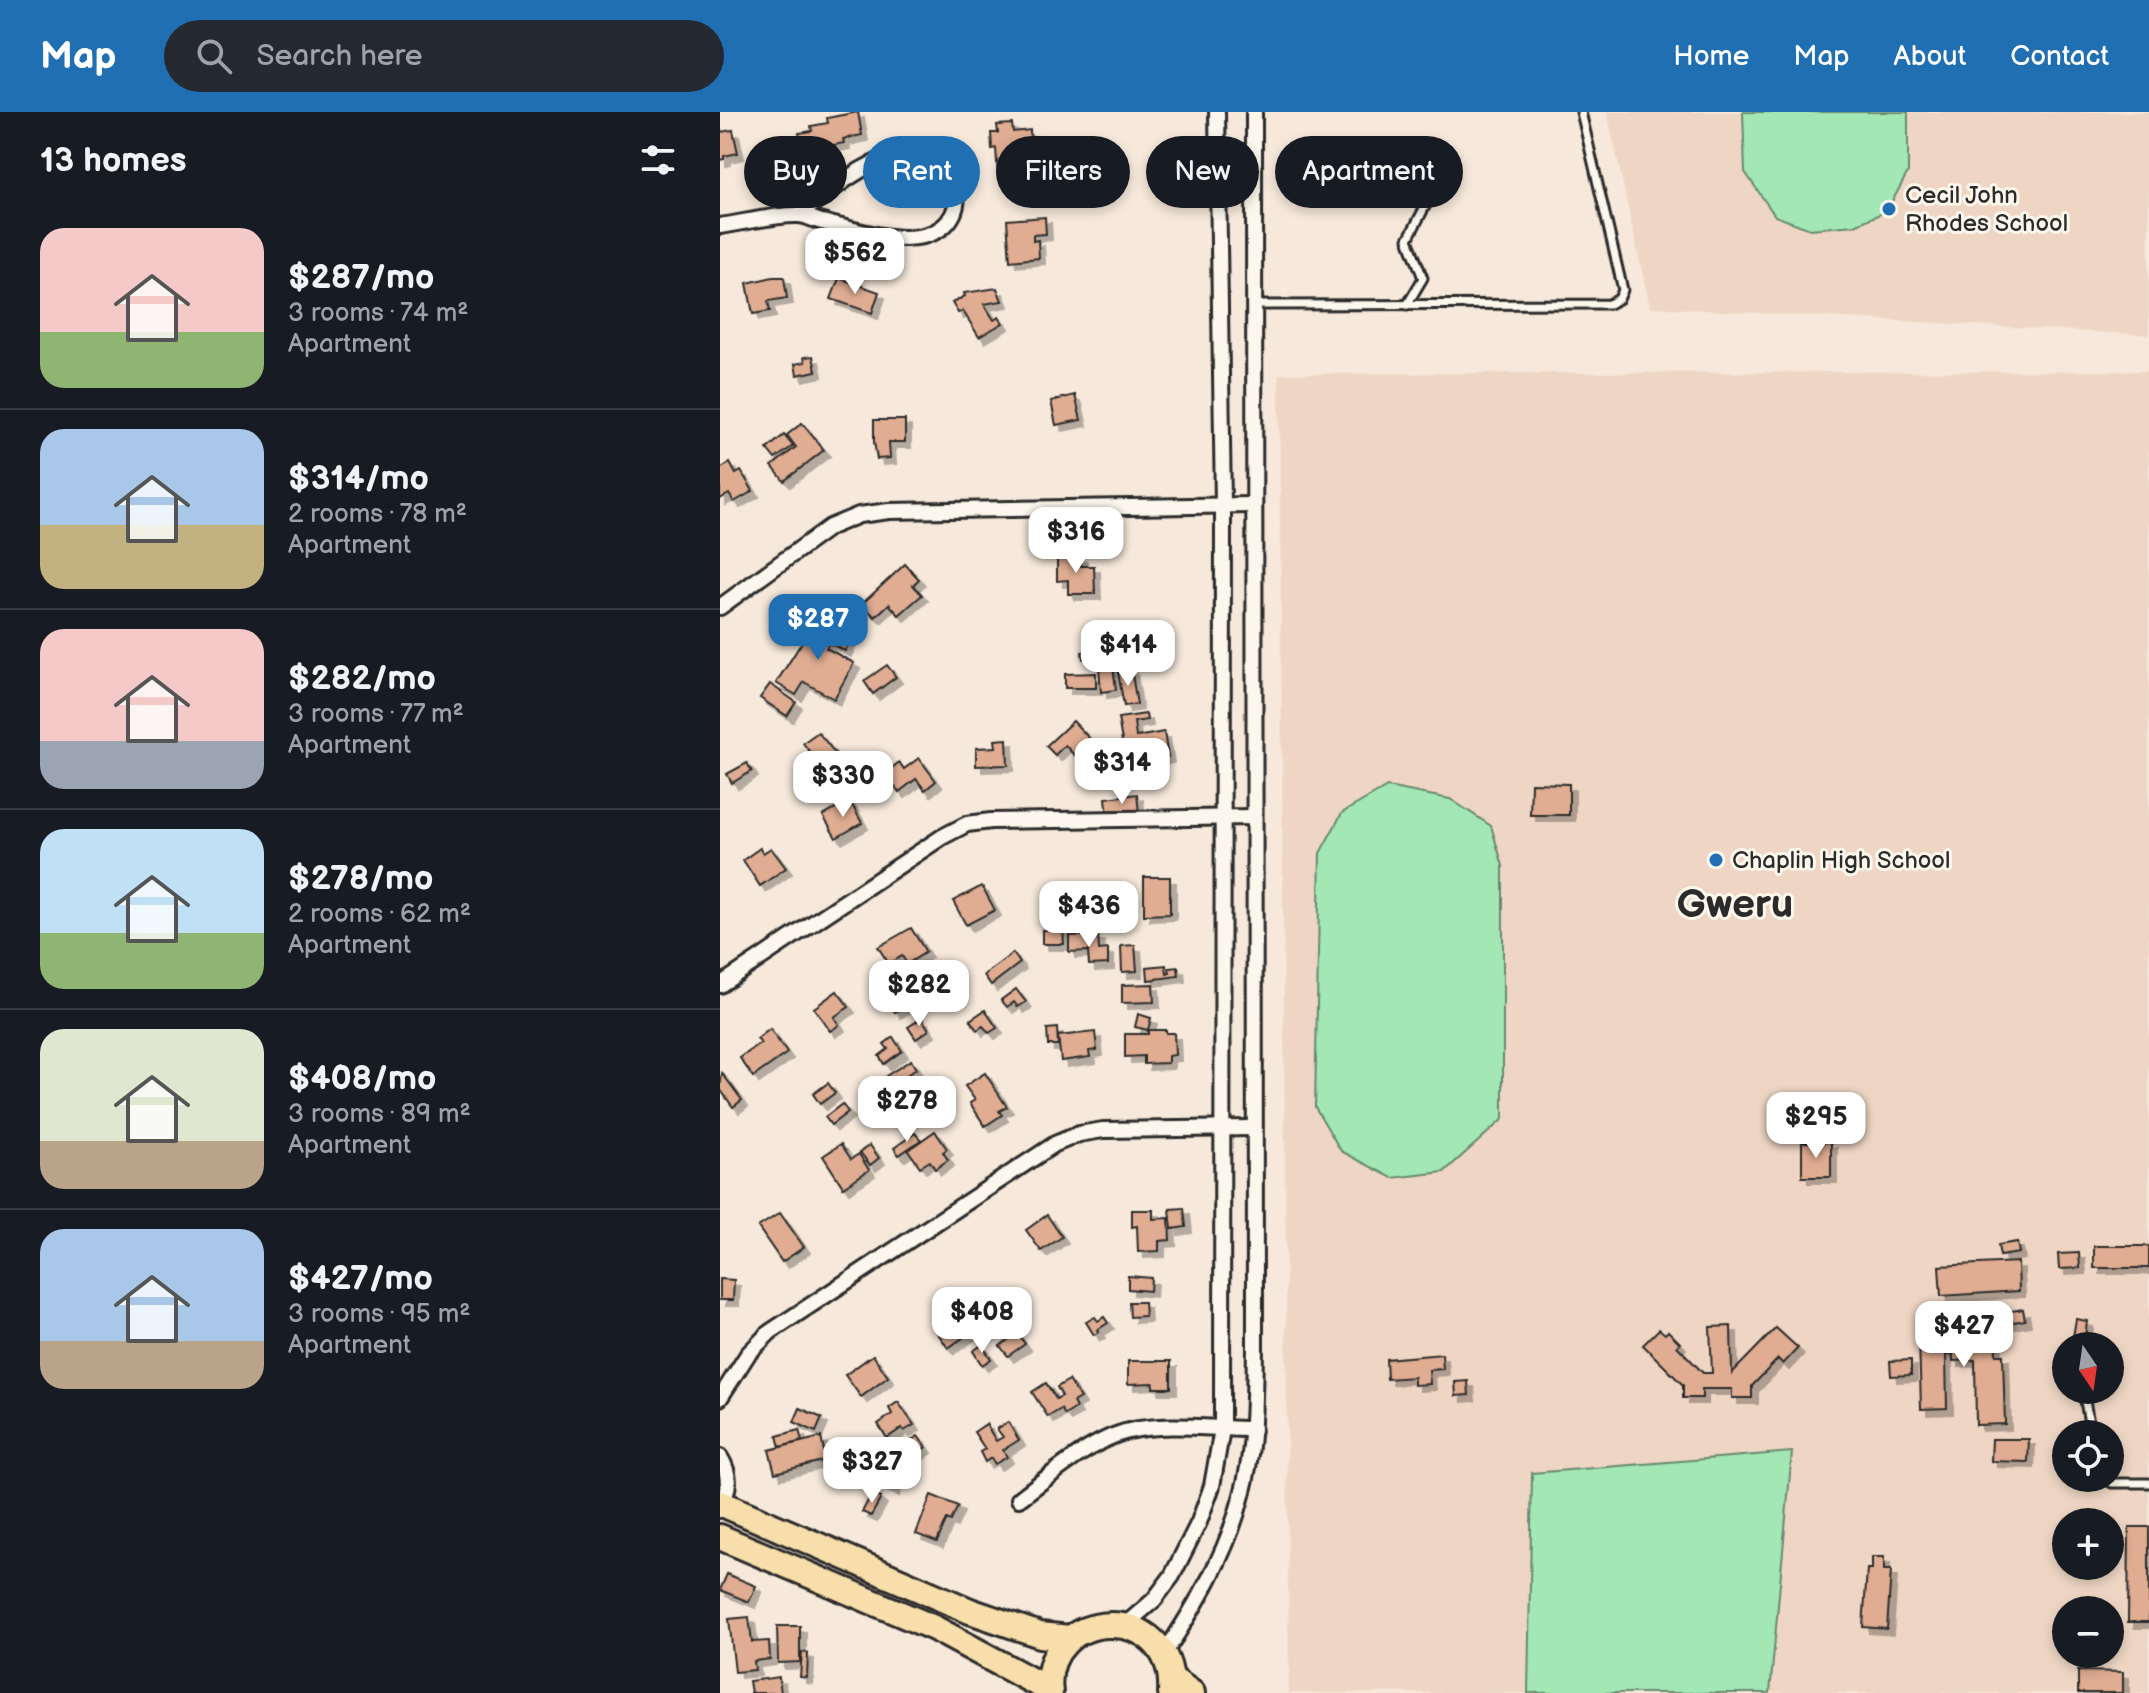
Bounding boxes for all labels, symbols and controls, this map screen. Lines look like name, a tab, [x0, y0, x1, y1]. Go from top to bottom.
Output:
search box	[164, 20, 724, 92]
text: Map	[40, 34, 116, 79]
icon: search	[192, 34, 236, 78]
text: Search here	[256, 38, 423, 74]
text: Home	[1673, 40, 1749, 73]
text: Map	[1793, 40, 1850, 73]
text: About	[1894, 40, 1966, 73]
text: Contact	[2010, 40, 2109, 73]
chip: Buy	[744, 136, 847, 208]
chip: Rent	[863, 136, 980, 208]
chip: Filters	[996, 136, 1130, 208]
chip: New	[1146, 136, 1259, 208]
chip: Apartment	[1275, 136, 1463, 208]
icon: filters	[636, 138, 680, 182]
text: 13 homes	[40, 140, 187, 181]
place label: Cecil John Rhodes School	[1905, 181, 2068, 238]
marker: Cecil John Rhodes School	[1880, 200, 1898, 218]
pin: $562	[808, 228, 902, 296]
text: $562	[823, 238, 887, 269]
text: $287/mo	[288, 257, 434, 298]
icon: home	[104, 260, 200, 356]
text: 3 rooms · 74 m²	[288, 298, 468, 329]
text: Apartment	[288, 329, 411, 360]
text: $314/mo	[288, 458, 429, 499]
icon: home	[104, 461, 200, 557]
text: 2 rooms · 78 m²	[288, 499, 467, 530]
pin: $316	[1029, 507, 1123, 575]
text: $316	[1046, 517, 1106, 548]
text: Apartment	[288, 530, 411, 561]
pin: $287	[771, 594, 865, 662]
text: $287	[787, 604, 849, 635]
pin: $414	[1081, 620, 1175, 688]
text: $414	[1099, 630, 1157, 661]
text: $282/mo	[288, 658, 436, 699]
icon: home	[104, 661, 200, 757]
text: 3 rooms · 77 m²	[288, 699, 464, 730]
text: Apartment	[288, 730, 411, 761]
pin: $314	[1075, 738, 1169, 806]
text: $314	[1093, 748, 1151, 779]
pin: $330	[796, 751, 890, 819]
text: $330	[811, 761, 875, 792]
place label: Chaplin High School	[1732, 846, 1950, 875]
marker: Chaplin High School	[1707, 851, 1725, 869]
text: $278/mo	[288, 858, 433, 899]
icon: home	[104, 861, 200, 957]
pin: $436	[1042, 881, 1136, 949]
district label: Gweru	[1677, 881, 1793, 929]
text: $436	[1057, 891, 1121, 922]
text: 2 rooms · 62 m²	[288, 899, 471, 930]
text: Apartment	[288, 930, 411, 961]
pin: $282	[872, 960, 966, 1028]
text: $282	[887, 970, 951, 1001]
text: $408/mo	[288, 1058, 436, 1099]
icon: home	[104, 1061, 200, 1157]
pin: $278	[860, 1076, 954, 1144]
text: $278	[876, 1086, 938, 1117]
pin: $295	[1769, 1092, 1863, 1160]
text: 3 rooms · 89 m²	[288, 1099, 471, 1130]
text: $295	[1785, 1102, 1847, 1133]
text: Apartment	[288, 1130, 411, 1161]
text: $427/mo	[288, 1258, 433, 1299]
icon: home	[104, 1261, 200, 1357]
pin: $408	[935, 1287, 1029, 1355]
text: $408	[950, 1297, 1014, 1328]
text: 3 rooms · 95 m²	[288, 1299, 470, 1330]
pin: $427	[1917, 1301, 2011, 1369]
text: $427	[1933, 1311, 1995, 1342]
text: Apartment	[288, 1330, 411, 1361]
north arrow	[2052, 1332, 2124, 1404]
map controls	[2052, 1332, 2124, 1668]
button: locate	[2052, 1420, 2124, 1492]
pin: $327	[825, 1437, 919, 1505]
text: $327	[841, 1447, 903, 1478]
button: +	[2052, 1508, 2124, 1580]
button: −	[2052, 1596, 2124, 1668]

